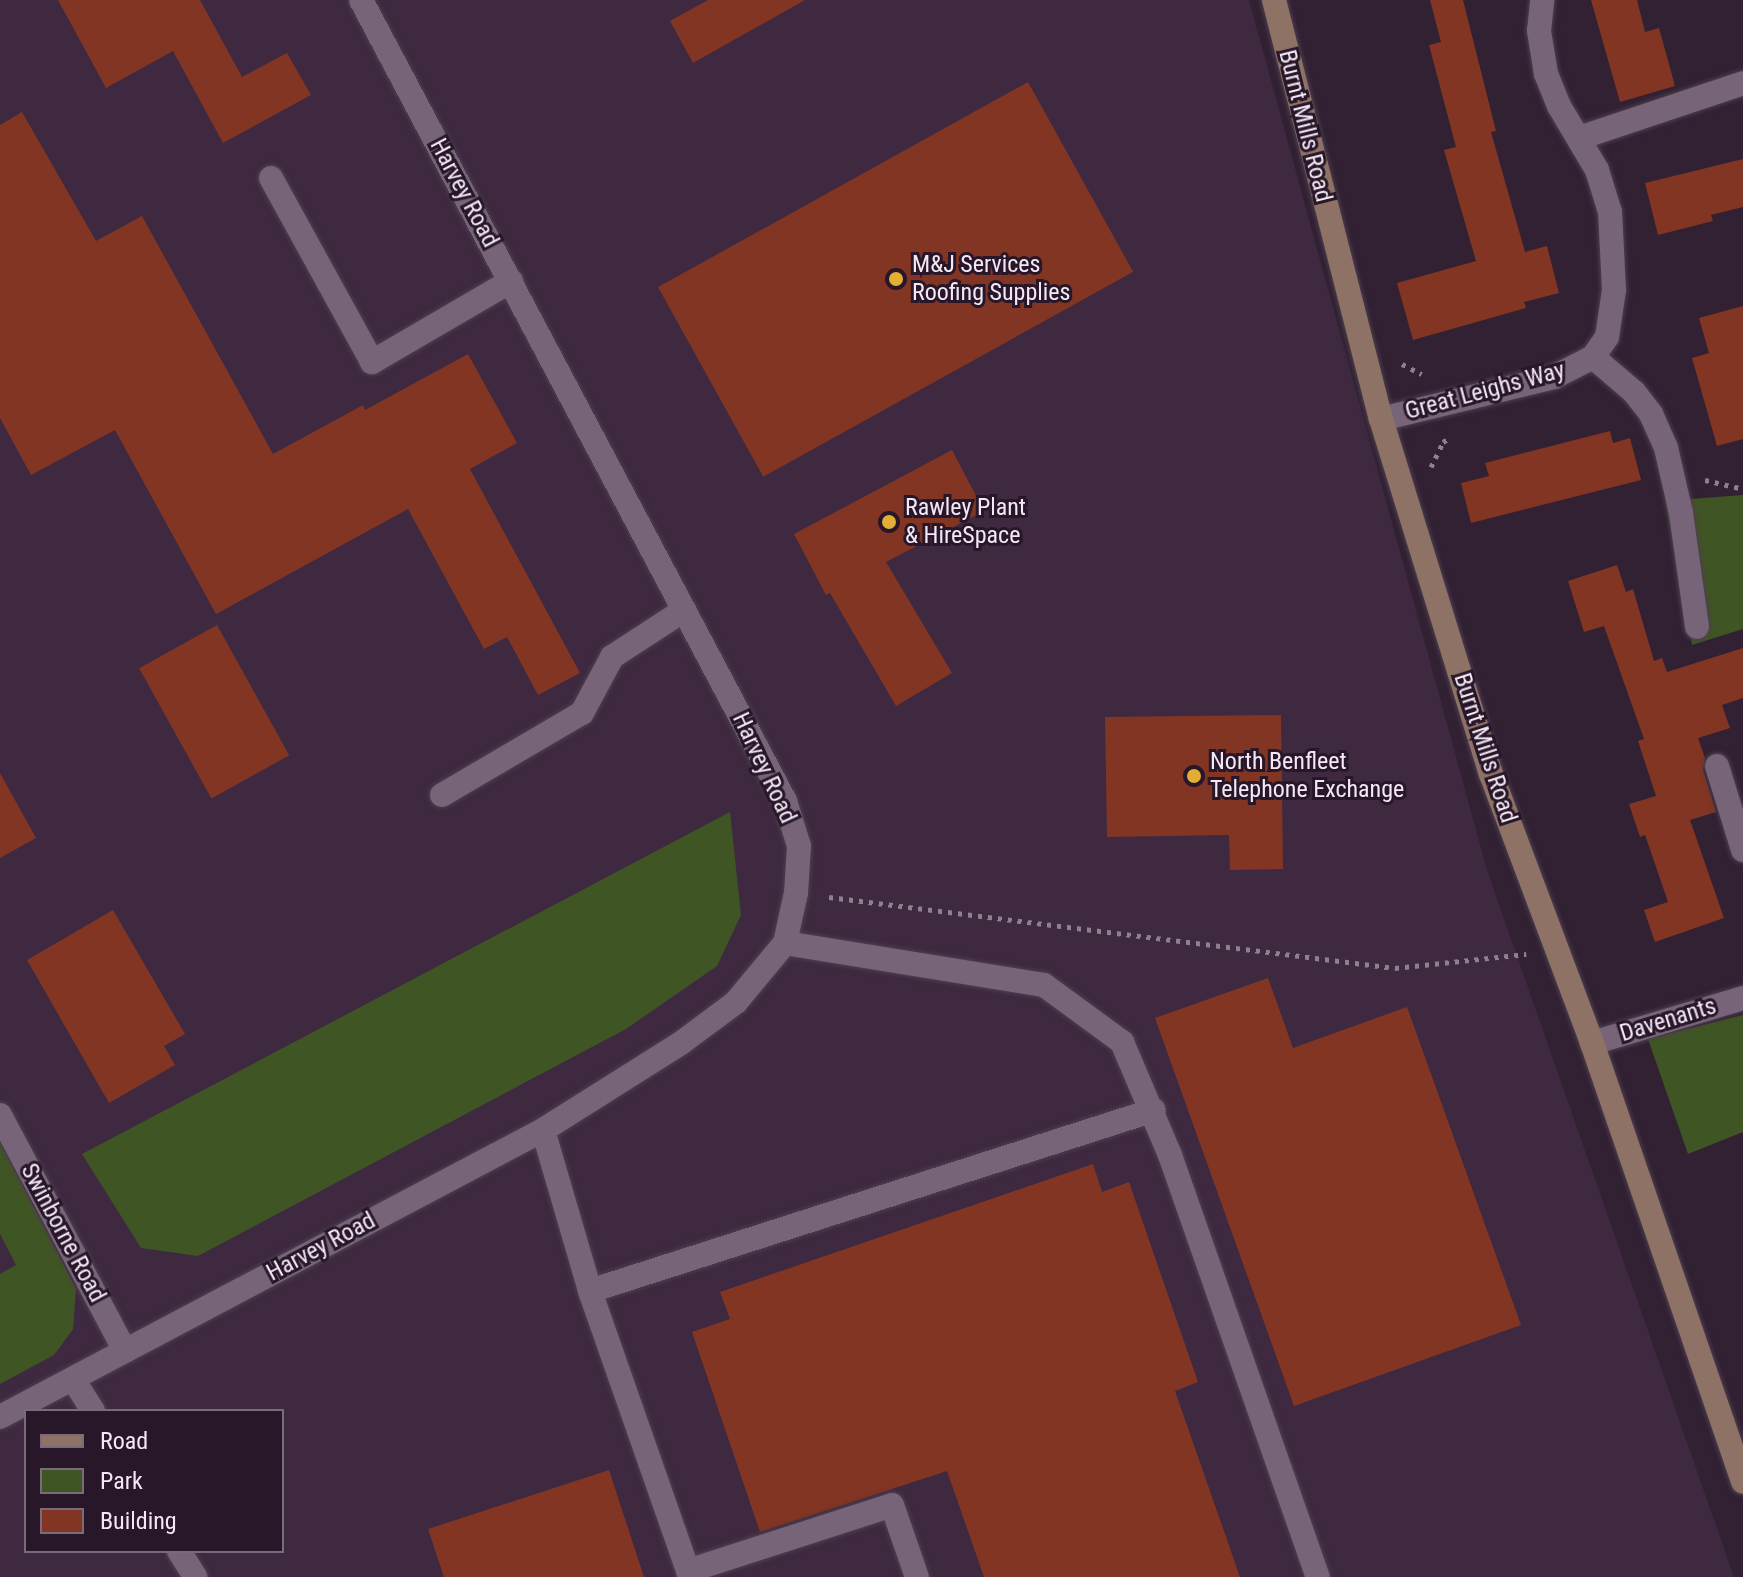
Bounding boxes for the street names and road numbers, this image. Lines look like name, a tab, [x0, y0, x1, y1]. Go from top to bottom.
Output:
street label: Burnt Mills Road	[1272, 47, 1338, 205]
street label: Harvey Road	[423, 134, 505, 252]
street label: Great Leighs Way	[1402, 356, 1568, 426]
street label: Burnt Mills Road	[1447, 670, 1523, 826]
street label: Harvey Road	[726, 708, 802, 828]
street label: Davenants	[1616, 992, 1720, 1048]
street label: Swinborne Road	[14, 1159, 112, 1307]
street label: Harvey Road	[262, 1206, 380, 1288]

